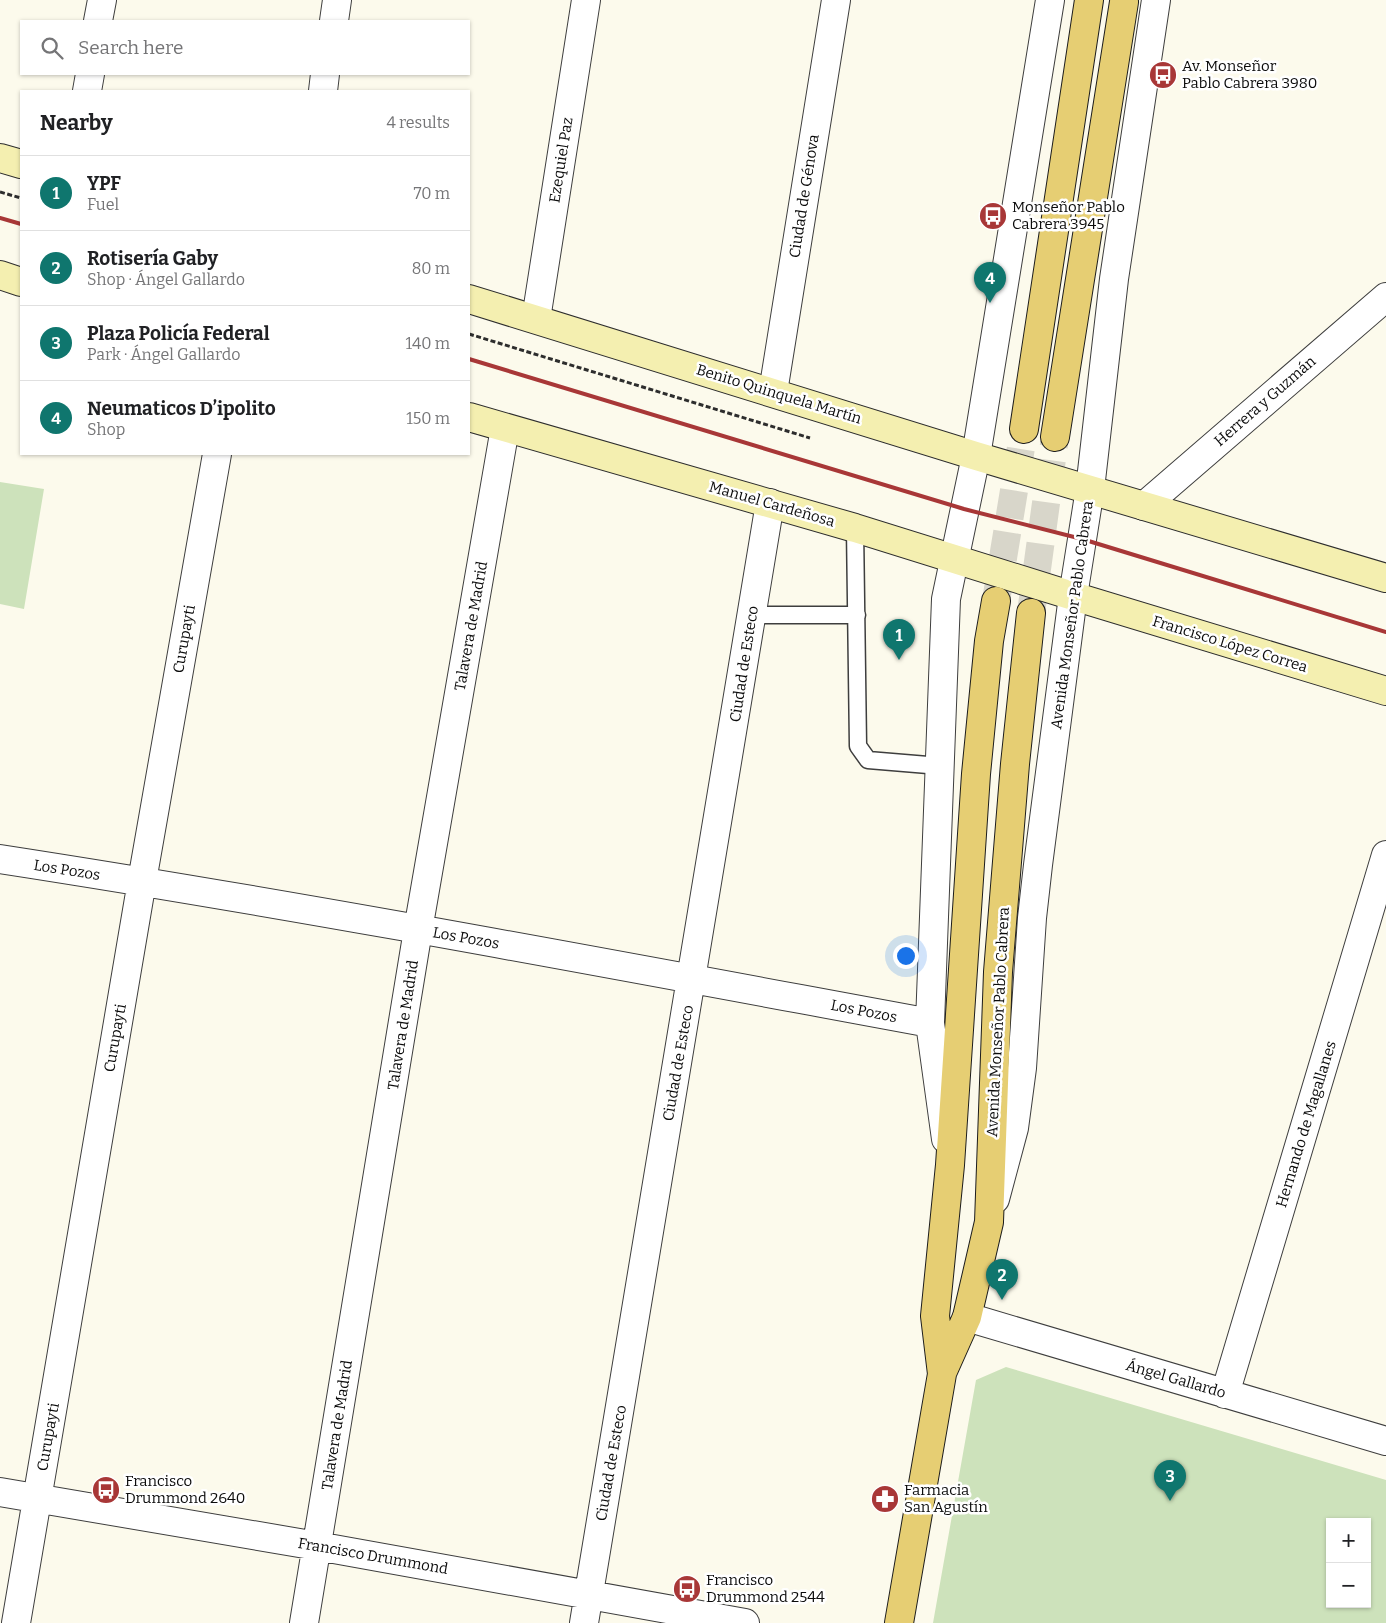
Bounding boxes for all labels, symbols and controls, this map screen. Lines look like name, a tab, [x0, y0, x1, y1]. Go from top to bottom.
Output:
search box	[20, 20, 470, 75]
icon: search	[38, 34, 66, 62]
text: Search here	[78, 36, 183, 59]
place label: Av. Monseñor Pablo Cabrera 3980	[1182, 57, 1317, 92]
bus stop icon: Av. Monseñor Pablo Cabrera 3980	[1148, 60, 1178, 90]
text: Nearby	[40, 110, 113, 136]
text: 4 results	[387, 113, 450, 132]
street label: Ezequiel Paz	[545, 116, 577, 204]
street label: Ciudad de Génova	[785, 133, 823, 259]
text: YPF	[87, 172, 121, 195]
text: 1	[53, 184, 59, 203]
text: 70 m	[414, 184, 450, 203]
text: Fuel	[87, 195, 119, 214]
place label: Monseñor Pablo Cabrera 3945	[1012, 198, 1125, 233]
bus stop icon: Monseñor Pablo Cabrera 3945	[978, 201, 1008, 231]
text: Rotisería Gaby	[87, 247, 218, 270]
text: 2	[51, 259, 61, 278]
text: 80 m	[412, 259, 450, 278]
pin: 4	[974, 262, 1006, 303]
text: Shop · Ángel Gallardo	[87, 270, 245, 289]
text: Plaza Policía Federal	[87, 322, 270, 345]
text: 3	[51, 334, 61, 353]
text: 140 m	[405, 334, 450, 353]
text: Park · Ángel Gallardo	[87, 345, 240, 364]
street label: Herrera y Guzmán	[1211, 352, 1320, 450]
street label: Benito Quinquela Martín	[694, 360, 864, 428]
text: Neumaticos D’ipolito	[87, 397, 276, 420]
text: 4	[51, 409, 61, 428]
text: 150 m	[406, 409, 450, 428]
text: Shop	[87, 420, 125, 439]
street label: Manuel Cardeñosa	[707, 477, 837, 531]
street label: Avenida Monseñor Pablo Cabrera	[1047, 500, 1097, 730]
street label: Talavera de Madrid	[451, 560, 491, 692]
street label: Curupayti	[169, 603, 199, 675]
street label: Ciudad de Esteco	[726, 605, 762, 723]
street label: Francisco López Correa	[1150, 612, 1310, 676]
pin: 1	[883, 619, 915, 660]
street label: Los Pozos	[32, 856, 102, 884]
street label: Avenida Monseñor Pablo Cabrera	[983, 906, 1013, 1138]
street label: Los Pozos	[431, 923, 501, 953]
your location	[893, 943, 919, 969]
street label: Talavera de Madrid	[384, 959, 422, 1091]
street label: Los Pozos	[829, 996, 899, 1026]
street label: Curupayti	[100, 1002, 130, 1074]
street label: Ciudad de Esteco	[659, 1004, 697, 1122]
street label: Hernando de Magallanes	[1272, 1038, 1340, 1210]
pin: 2	[986, 1259, 1018, 1300]
street label: Ángel Gallardo	[1124, 1356, 1228, 1402]
street label: Talavera de Madrid	[318, 1359, 356, 1491]
street label: Curupayti	[33, 1401, 63, 1473]
street label: Ciudad de Esteco	[592, 1404, 630, 1522]
pin: 3	[1154, 1460, 1186, 1501]
place label: Francisco Drummond 2640	[125, 1472, 245, 1507]
bus stop icon: Francisco Drummond 2640	[91, 1475, 121, 1505]
place label: Farmacia San Agustín	[904, 1481, 988, 1516]
pharmacy icon: Farmacia San Agustín	[870, 1484, 900, 1514]
map controls	[1326, 1518, 1371, 1608]
button: +	[1326, 1518, 1371, 1563]
street label: Francisco Drummond	[296, 1534, 450, 1578]
button: −	[1326, 1563, 1371, 1608]
place label: Francisco Drummond 2544	[706, 1571, 825, 1606]
bus stop icon: Francisco Drummond 2544	[672, 1574, 702, 1604]

